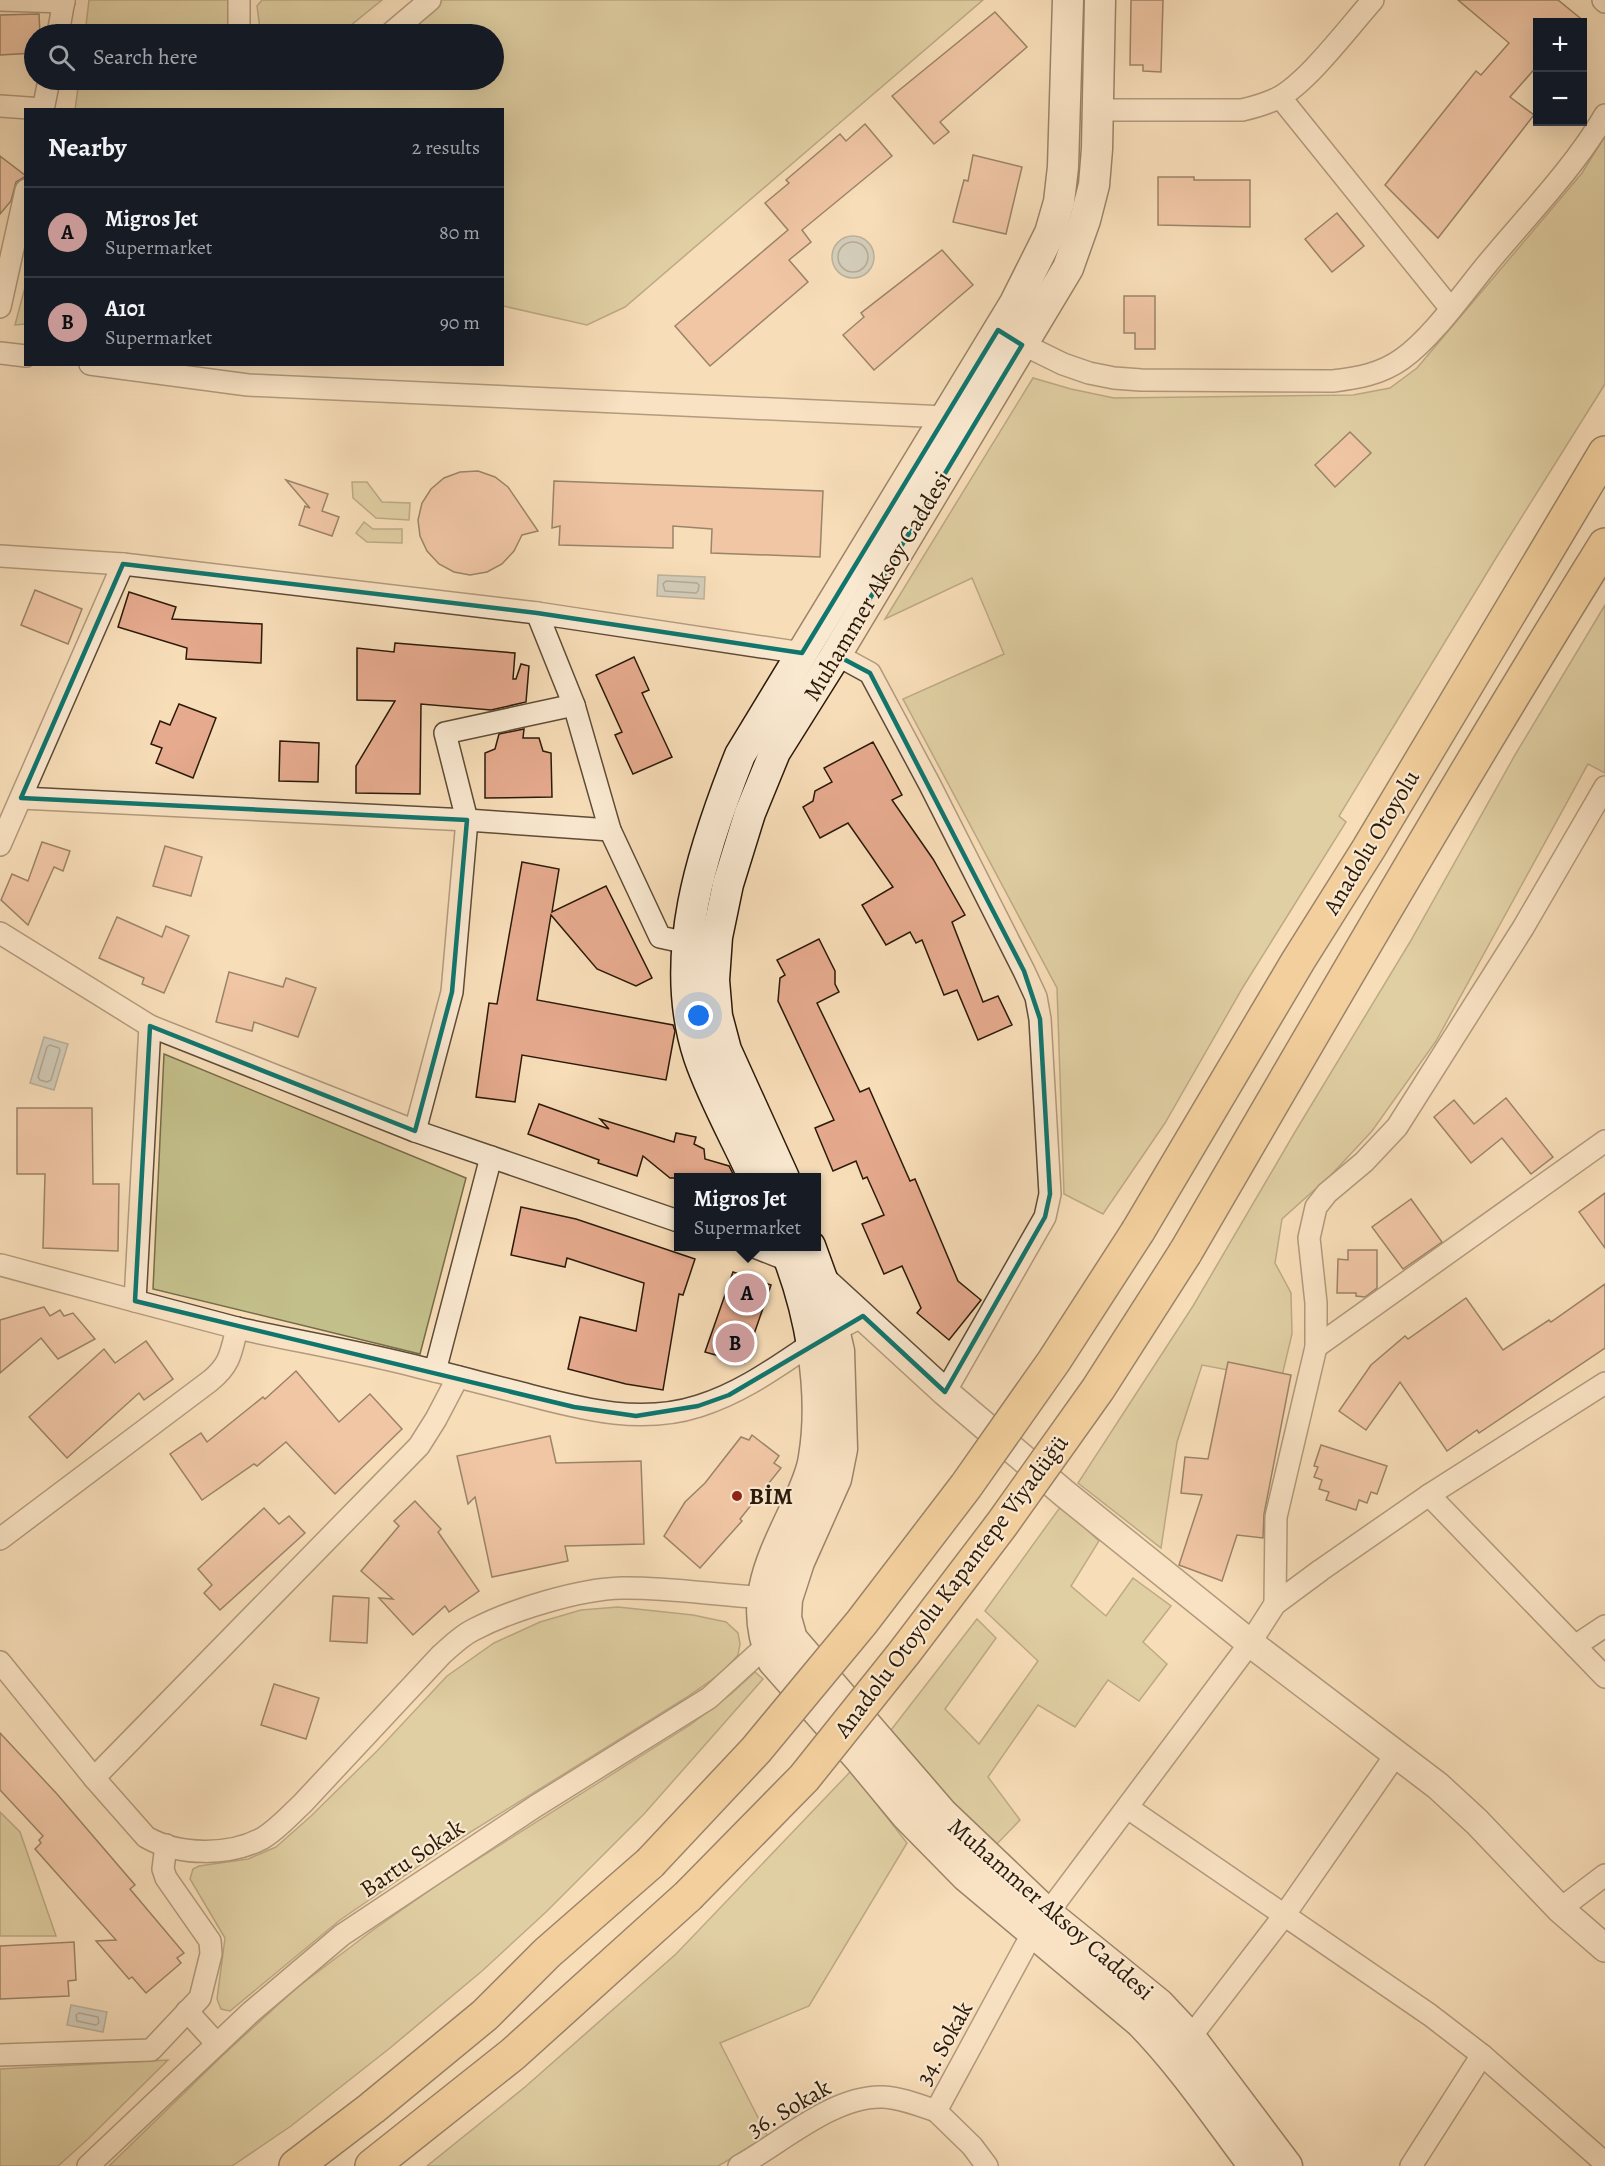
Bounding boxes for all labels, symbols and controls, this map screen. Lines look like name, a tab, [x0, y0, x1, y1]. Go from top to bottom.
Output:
map controls	[1533, 18, 1587, 126]
button: +	[1533, 18, 1587, 72]
search box	[24, 24, 504, 90]
icon: search	[45, 41, 78, 74]
text: Search here	[93, 42, 198, 72]
button: −	[1533, 72, 1587, 126]
text: Nearby	[48, 130, 127, 165]
text: 2 results	[412, 134, 480, 161]
text: Migros Jet	[105, 204, 198, 234]
text: A	[61, 219, 74, 246]
text: 80 m	[439, 219, 480, 246]
text: Supermarket	[105, 234, 212, 261]
text: A101	[105, 294, 146, 324]
text: B	[61, 309, 74, 336]
text: 90 m	[440, 309, 480, 336]
text: Supermarket	[105, 324, 212, 351]
street label: Muhammer Aksoy Caddesi	[796, 465, 958, 707]
street label: Anadolu Otoyolu	[1315, 764, 1427, 921]
your location	[684, 1001, 713, 1030]
popup	[674, 1173, 821, 1251]
text: Migros Jet	[694, 1184, 787, 1214]
text: Supermarket	[694, 1214, 801, 1241]
pin: A	[728, 1270, 766, 1316]
pin: B	[716, 1320, 754, 1366]
street label: Anadolu Otoyolu Kapantepe Viyadüğü	[826, 1428, 1075, 1745]
place label: BİM	[749, 1480, 793, 1512]
marker: BİM	[730, 1489, 744, 1503]
street label: Bartu Sokak	[354, 1811, 470, 1905]
street label: Muhammer Aksoy Caddesi	[941, 1811, 1161, 2007]
street label: 34. Sokak	[908, 1995, 980, 2091]
street label: 36. Sokak	[741, 2071, 837, 2145]

